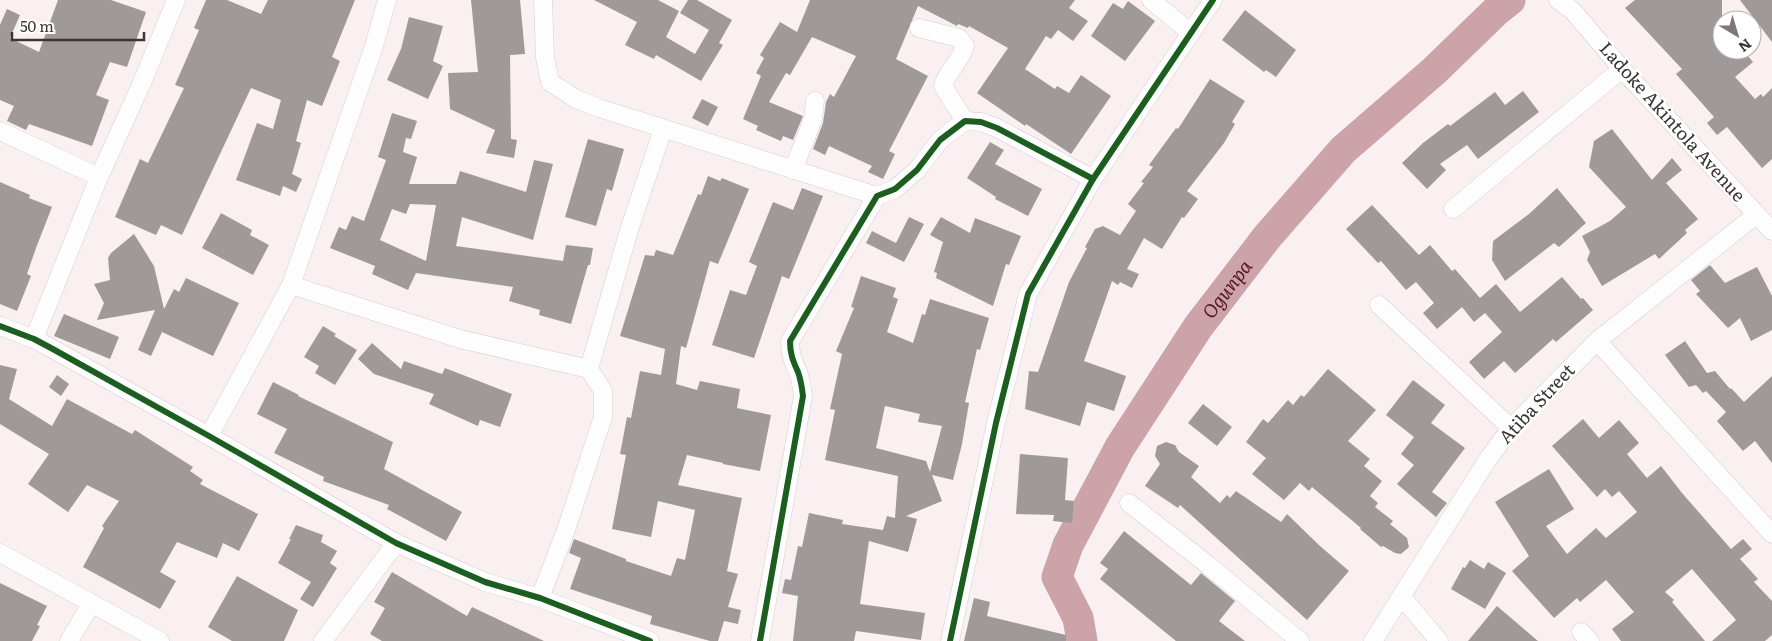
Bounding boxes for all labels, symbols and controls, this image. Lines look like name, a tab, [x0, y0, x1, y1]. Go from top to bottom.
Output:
scale bar	[12, 10, 145, 42]
north arrow	[1712, 10, 1762, 60]
text: 50 m	[20, 14, 54, 37]
street label: Ladoke Akintola Avenue	[1594, 35, 1753, 207]
text: N	[1735, 35, 1756, 58]
water label: Ogunpa	[1194, 253, 1258, 324]
street label: Atiba Street	[1492, 356, 1581, 449]

